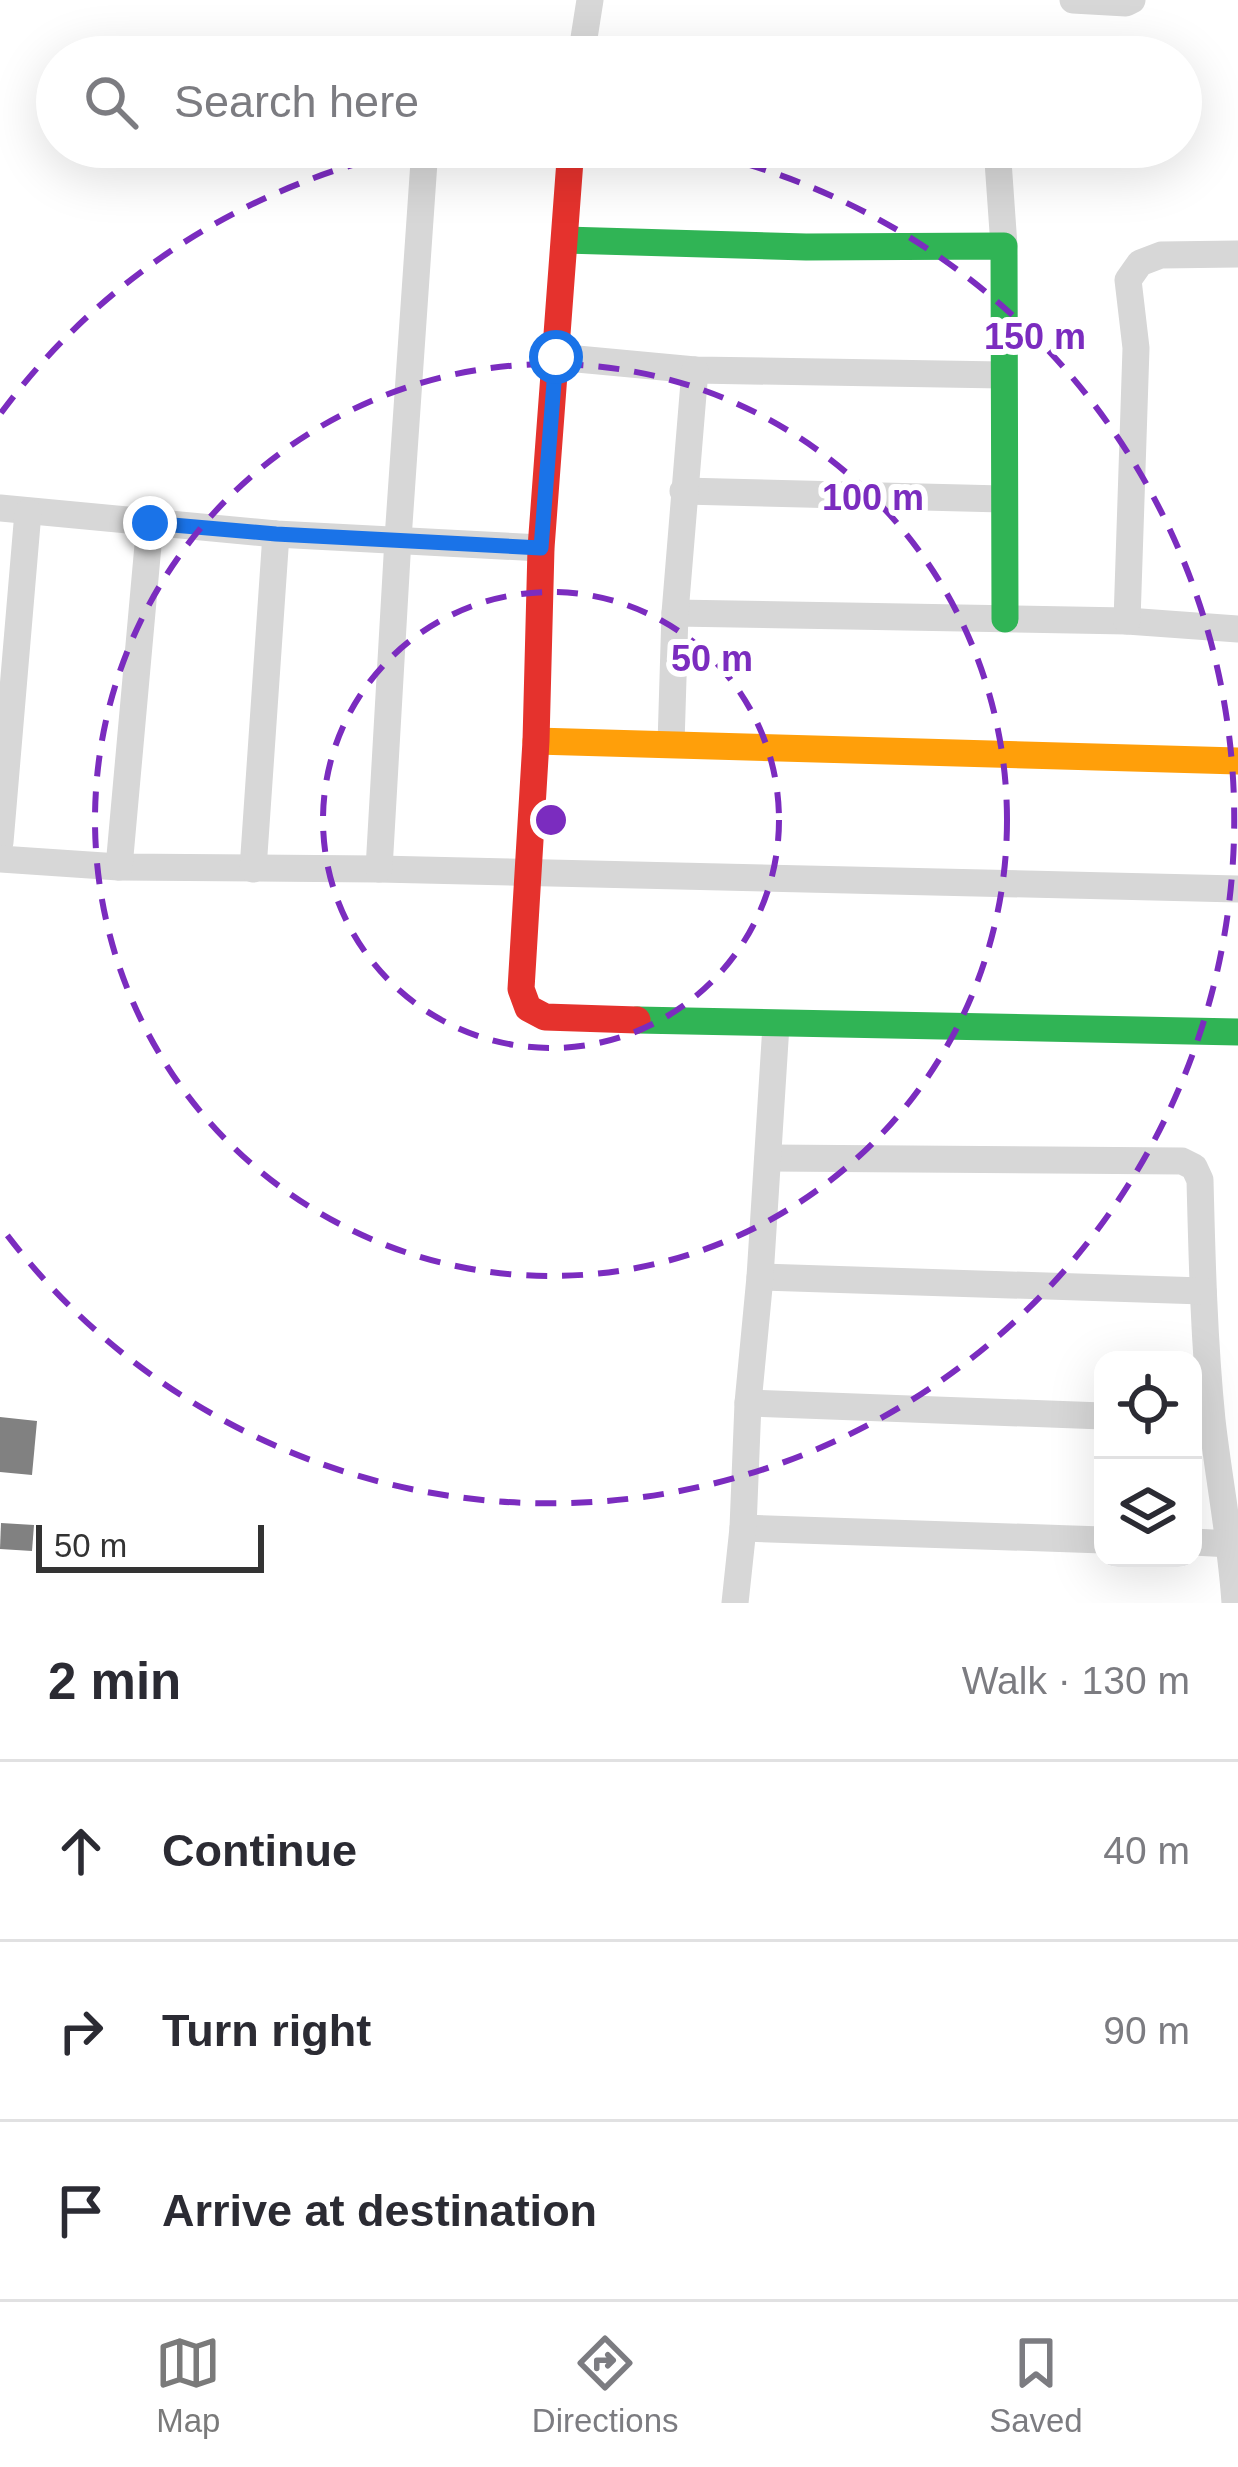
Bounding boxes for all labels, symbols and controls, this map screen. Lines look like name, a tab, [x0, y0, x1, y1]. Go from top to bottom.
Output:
search box	[36, 36, 1202, 168]
icon: search	[78, 69, 144, 135]
text: Search here	[174, 76, 419, 127]
text: 150 m	[984, 316, 1086, 357]
route start	[529, 330, 583, 384]
text: 100 m	[822, 477, 924, 518]
route end	[123, 496, 177, 550]
text: 50 m	[671, 638, 753, 679]
centre of rings	[530, 799, 572, 841]
map controls	[1094, 1351, 1202, 1567]
button: locate	[1094, 1351, 1202, 1459]
button: layers	[1094, 1459, 1202, 1567]
scale bar	[36, 1519, 264, 1572]
text: 50 m	[54, 1527, 127, 1564]
text: 2 min	[48, 1653, 181, 1710]
text: Walk · 130 m	[962, 1659, 1190, 1702]
icon: ahead	[48, 1818, 114, 1884]
text: Continue	[162, 1825, 357, 1876]
text: 40 m	[1103, 1829, 1190, 1872]
icon: right	[48, 1998, 114, 2064]
text: Turn right	[162, 2005, 371, 2056]
text: 90 m	[1103, 2009, 1190, 2052]
icon: arrive	[48, 2178, 114, 2244]
text: Arrive at destination	[162, 2185, 597, 2236]
tab: Map	[155, 2330, 221, 2440]
tab: Directions	[532, 2330, 679, 2440]
tab: Saved	[989, 2330, 1083, 2440]

